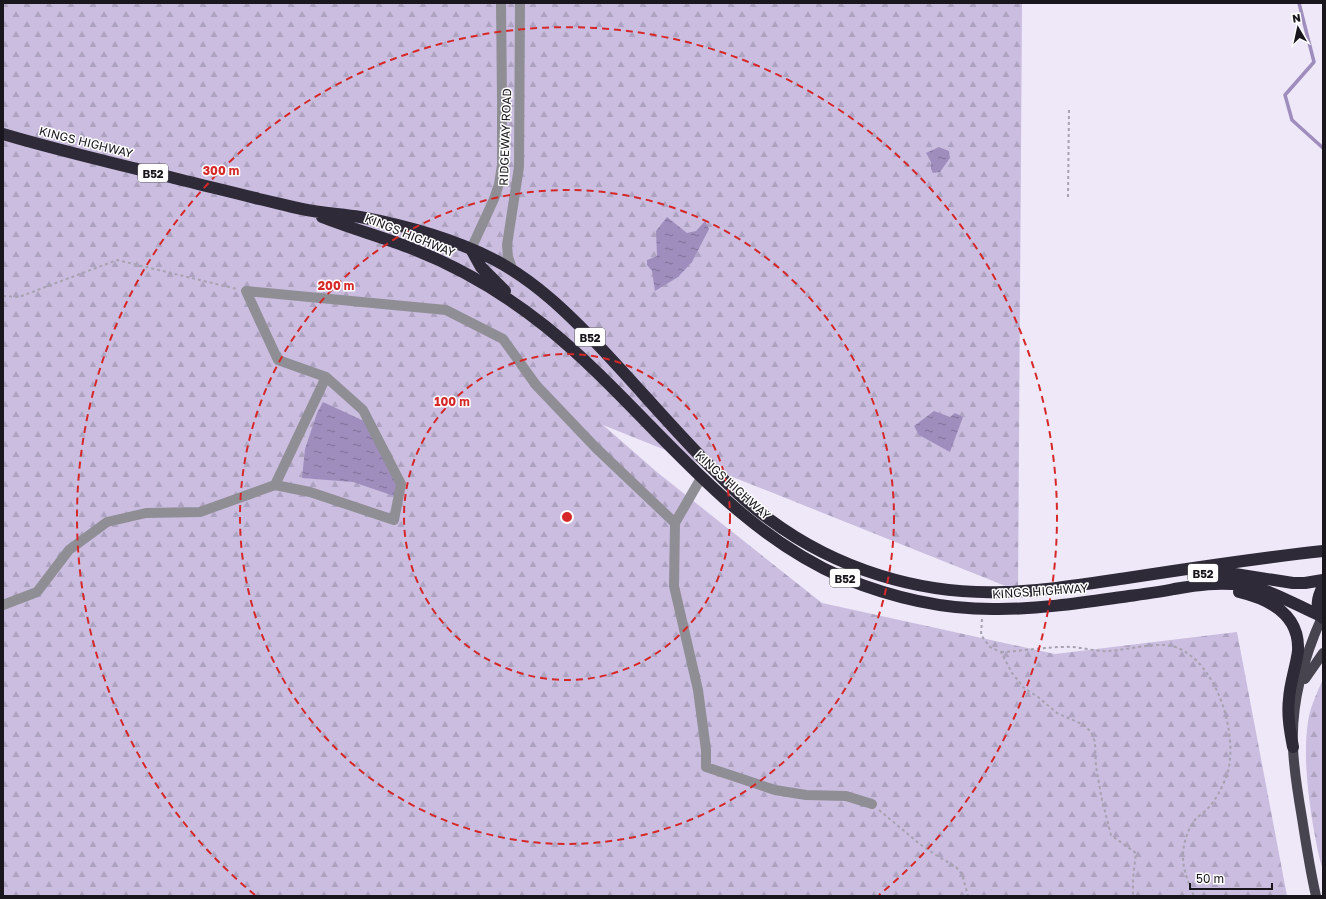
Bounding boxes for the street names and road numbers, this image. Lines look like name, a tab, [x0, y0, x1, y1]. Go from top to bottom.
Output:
street label: RIDGEWAY ROAD	[496, 88, 514, 186]
street label: KINGS HIGHWAY	[38, 123, 135, 161]
road number: B52	[138, 164, 168, 182]
street label: KINGS HIGHWAY	[363, 210, 458, 260]
road number: B52	[575, 328, 605, 346]
street label: KINGS HIGHWAY	[692, 447, 774, 523]
road number: B52	[1188, 564, 1218, 582]
road number: B52	[830, 569, 860, 587]
street label: KINGS HIGHWAY	[992, 580, 1089, 602]

